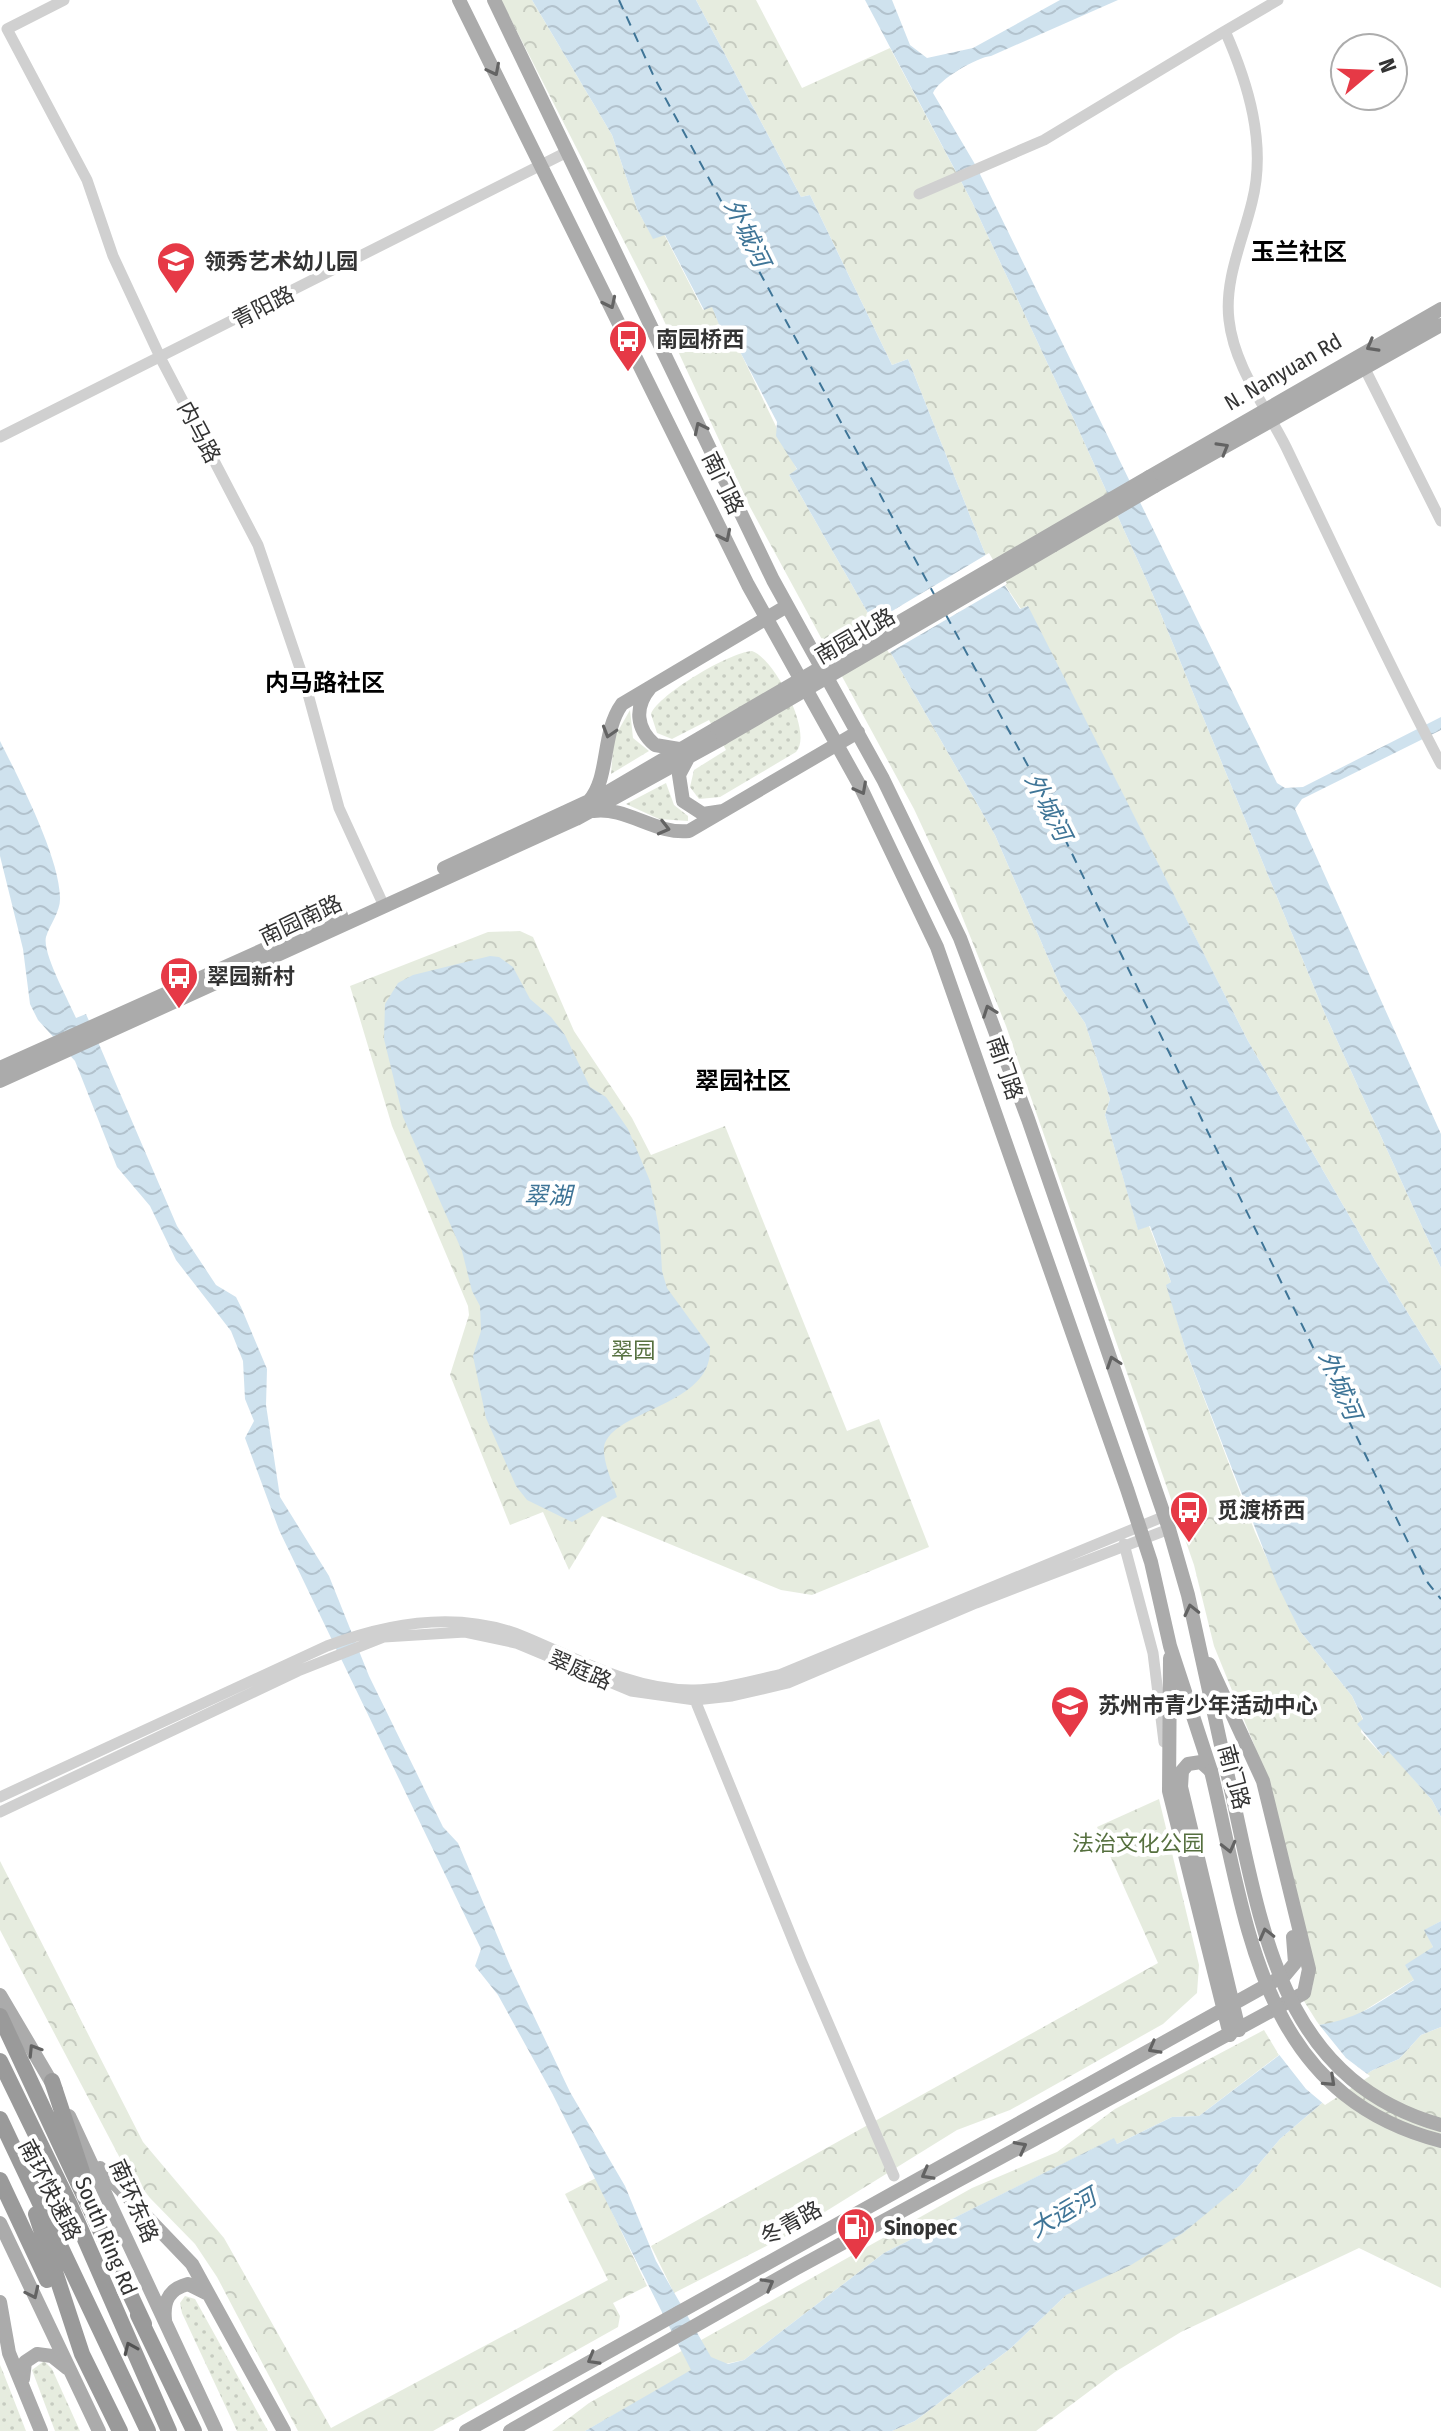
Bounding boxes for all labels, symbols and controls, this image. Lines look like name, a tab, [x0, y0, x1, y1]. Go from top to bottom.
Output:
north arrow	[1329, 32, 1409, 112]
text: N	[1373, 55, 1402, 76]
one-way arrow	[485, 61, 500, 76]
water label: 外城河	[719, 195, 777, 275]
district label: 玉兰社区	[1251, 238, 1347, 266]
school or university icon: 领秀艺术幼儿园	[155, 240, 197, 295]
place label: 领秀艺术幼儿园	[204, 248, 358, 275]
street label: 青阳路	[227, 280, 299, 334]
one-way arrow	[600, 294, 616, 309]
bus stop icon: 南园桥西	[607, 318, 649, 373]
place label: 南园桥西	[656, 326, 744, 353]
street label: N. Nanyuan Rd	[1219, 328, 1347, 416]
one-way arrow	[1366, 336, 1381, 351]
street label: 内马路	[172, 397, 226, 467]
one-way arrow	[694, 421, 710, 436]
one-way arrow	[1214, 443, 1229, 458]
street label: 南门路	[696, 447, 750, 519]
one-way arrow	[715, 528, 731, 542]
street label: 南园北路	[810, 602, 900, 670]
district label: 内马路社区	[265, 669, 385, 697]
one-way arrow	[602, 725, 618, 738]
water label: 外城河	[1019, 769, 1079, 849]
one-way arrow	[852, 781, 867, 796]
one-way arrow	[656, 819, 670, 836]
street label: 南园南路	[255, 889, 347, 951]
bus stop icon: 翠园新村	[158, 955, 200, 1010]
place label: 翠园新村	[207, 963, 295, 990]
one-way arrow	[983, 1005, 999, 1019]
street label: 南门路	[981, 1032, 1029, 1104]
district label: 翠园社区	[695, 1067, 791, 1095]
water label: 翠湖	[524, 1182, 576, 1210]
park label: 翠园	[611, 1337, 655, 1364]
water label: 外城河	[1313, 1346, 1369, 1427]
one-way arrow	[1106, 1356, 1122, 1370]
bus stop icon: 觅渡桥西	[1168, 1489, 1210, 1544]
place label: 觅渡桥西	[1217, 1497, 1305, 1524]
one-way arrow	[1183, 1604, 1200, 1617]
street label: 翠庭路	[544, 1645, 616, 1695]
school or university icon: 苏州市青少年活动中心	[1049, 1684, 1091, 1739]
place label: 苏州市青少年活动中心	[1098, 1692, 1318, 1719]
street label: 南门路	[1212, 1742, 1256, 1812]
park label: 法治文化公园	[1072, 1830, 1204, 1857]
one-way arrow	[1220, 1840, 1237, 1853]
one-way arrow	[1258, 1927, 1275, 1941]
one-way arrow	[1148, 2038, 1163, 2053]
one-way arrow	[29, 2044, 44, 2059]
one-way arrow	[1321, 2072, 1336, 2086]
street label: 南环快速路	[13, 2135, 87, 2245]
one-way arrow	[1013, 2141, 1027, 2157]
street label: 南环东路	[104, 2155, 164, 2247]
one-way arrow	[922, 2164, 936, 2180]
street label: South Ring Rd	[69, 2173, 143, 2299]
water label: 大运河	[1025, 2181, 1105, 2243]
street label: 冬青路	[756, 2195, 826, 2251]
fuel station icon: Sinopec	[835, 2206, 877, 2261]
place label: Sinopec	[884, 2214, 957, 2241]
one-way arrow	[759, 2278, 774, 2294]
one-way arrow	[23, 2285, 39, 2300]
one-way arrow	[124, 2342, 140, 2356]
one-way arrow	[588, 2349, 602, 2365]

